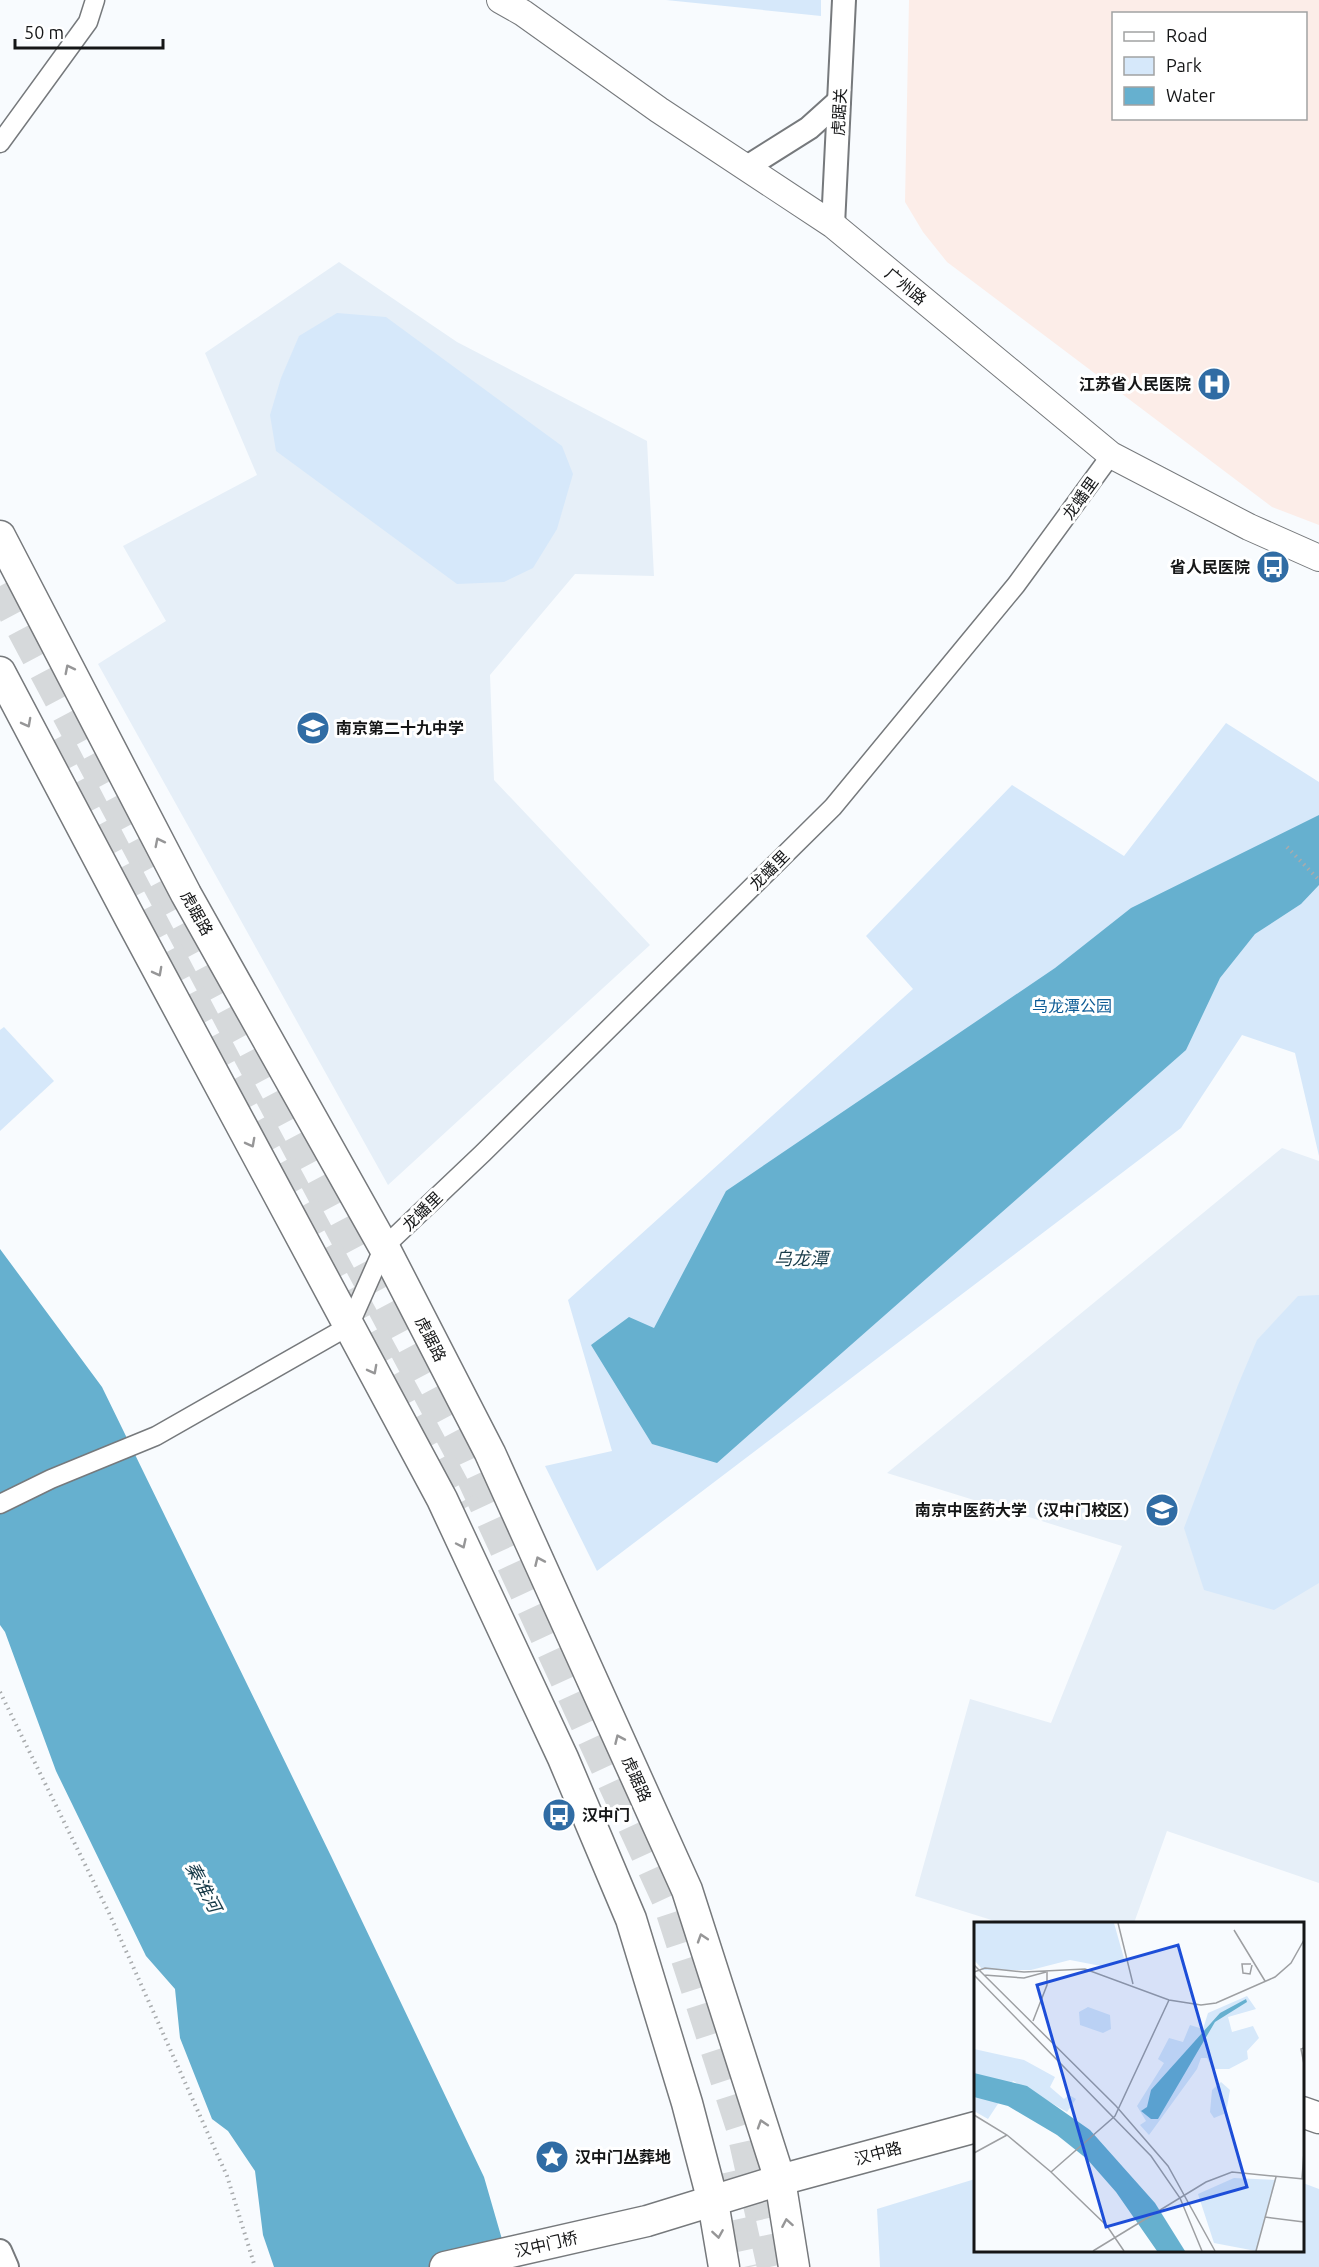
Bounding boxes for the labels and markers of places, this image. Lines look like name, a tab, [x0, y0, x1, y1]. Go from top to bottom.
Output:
hospital icon: 江苏省人民医院	[1196, 366, 1232, 402]
place label: 江苏省人民医院	[1079, 375, 1191, 393]
bus stop icon: 省人民医院	[1255, 549, 1291, 585]
place label: 省人民医院	[1170, 558, 1250, 576]
school or university icon: 南京第二十九中学	[295, 710, 331, 746]
place label: 南京第二十九中学	[336, 719, 464, 737]
school or university icon: 南京中医药大学（汉中门校区）	[1144, 1492, 1180, 1528]
place label: 南京中医药大学（汉中门校区）	[915, 1501, 1139, 1519]
bus stop icon: 汉中门	[541, 1797, 577, 1833]
place label: 汉中门	[582, 1806, 630, 1824]
place icon: 汉中门丛葬地	[534, 2139, 570, 2175]
place label: 汉中门丛葬地	[575, 2148, 671, 2166]

